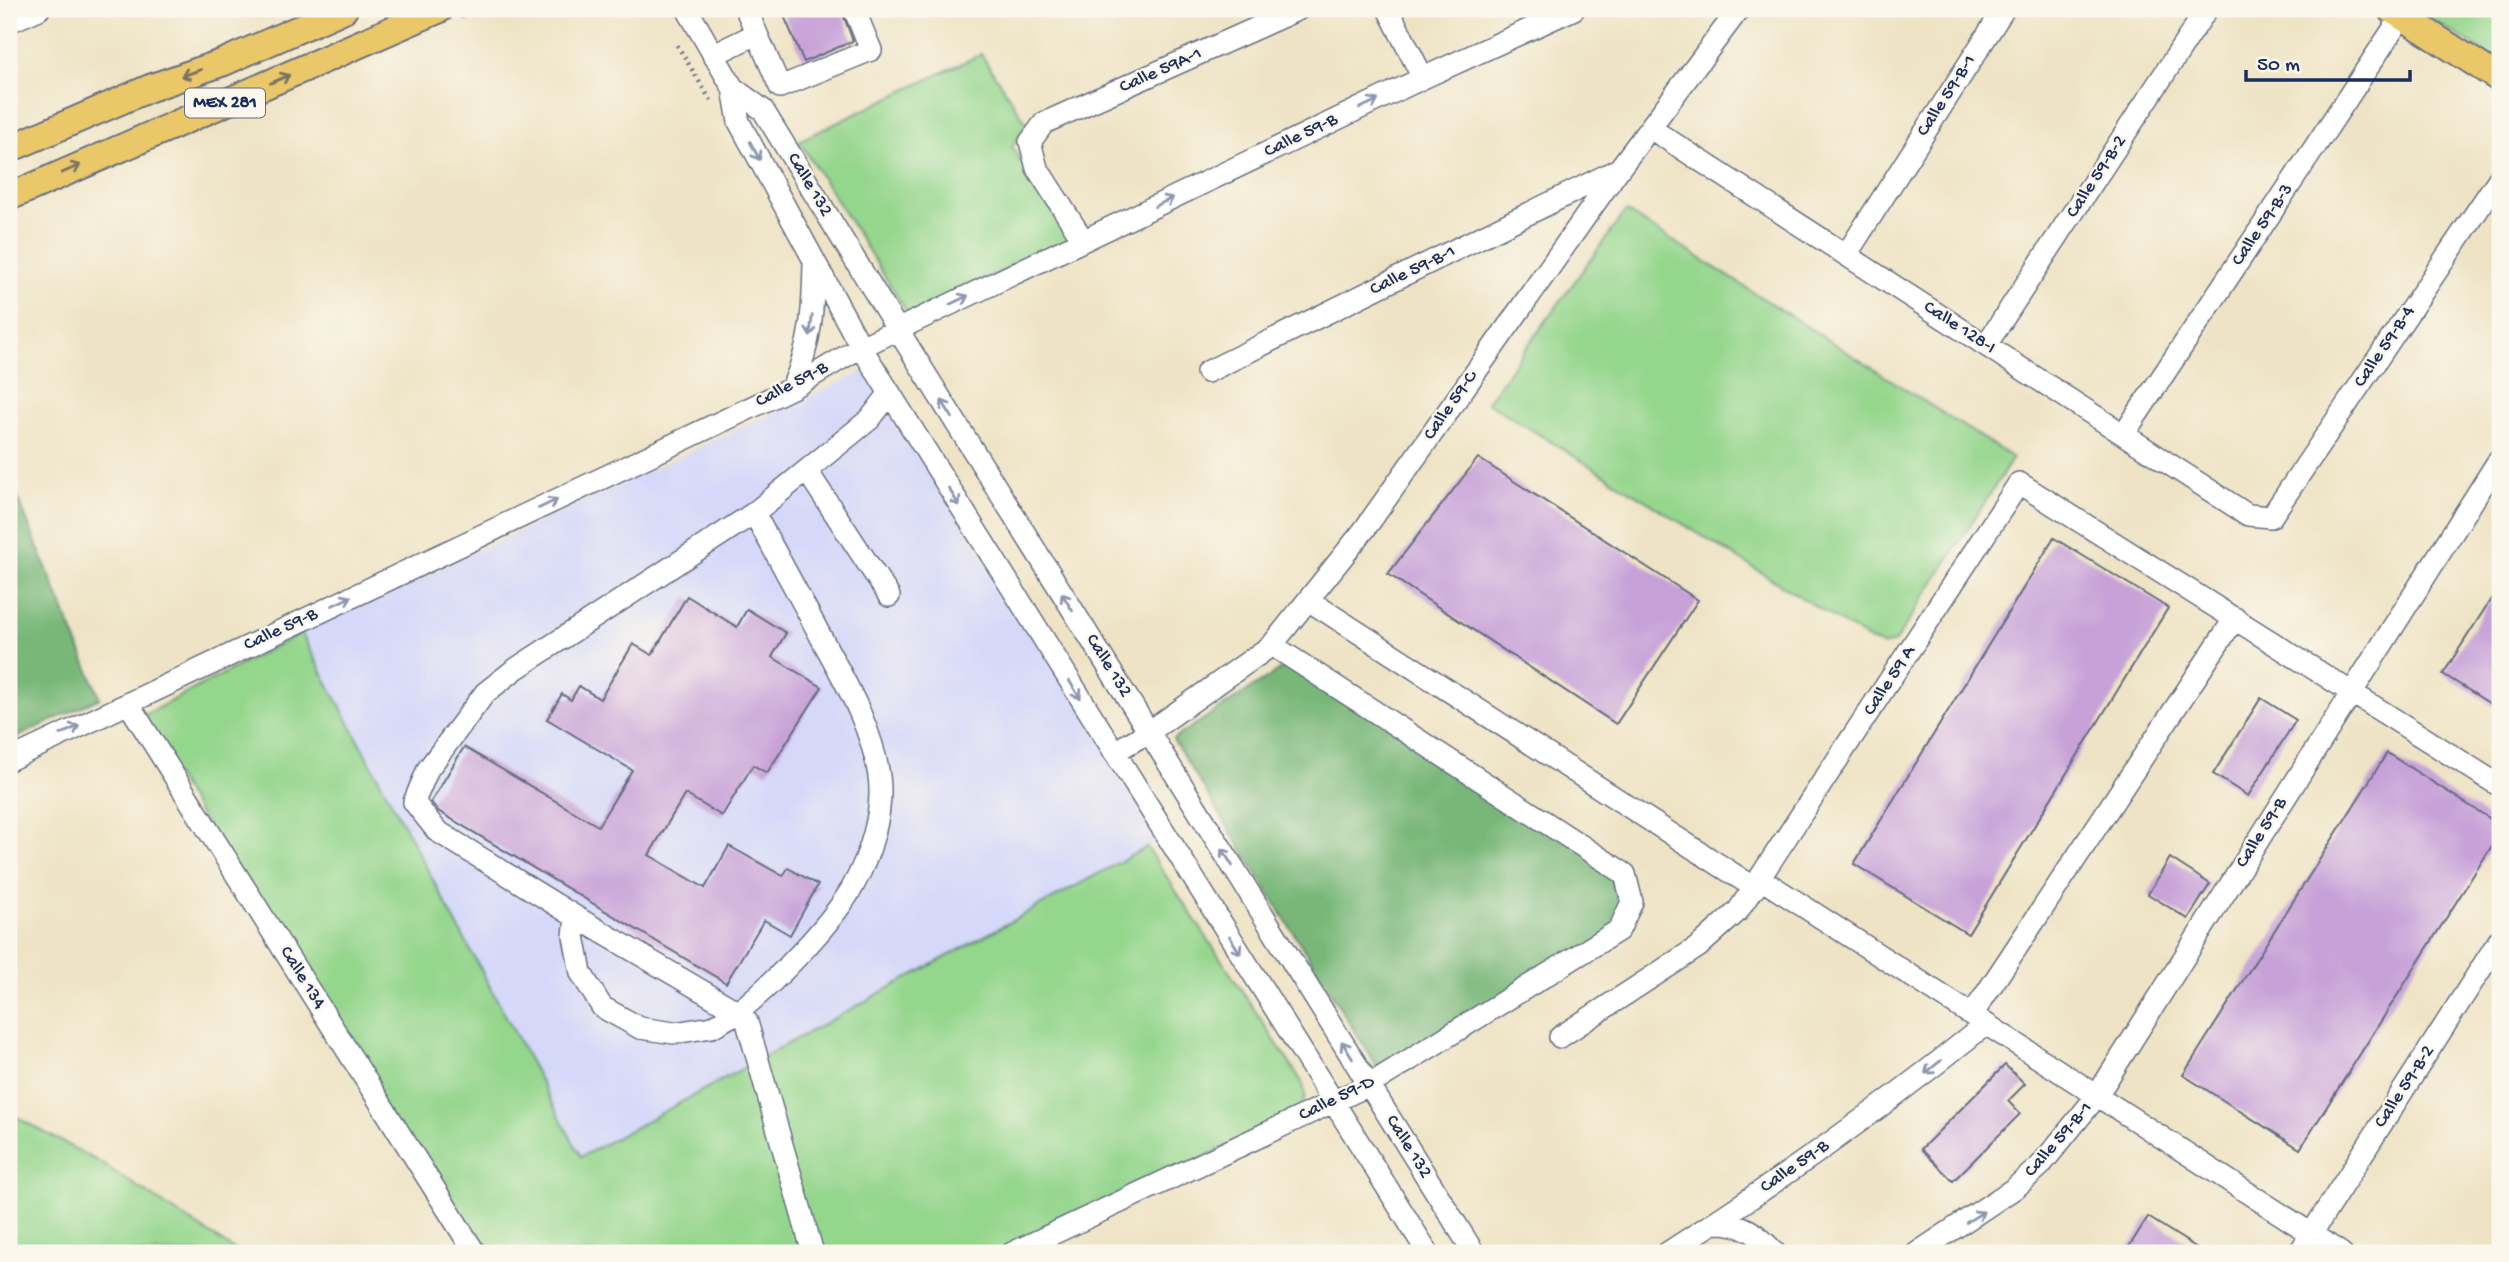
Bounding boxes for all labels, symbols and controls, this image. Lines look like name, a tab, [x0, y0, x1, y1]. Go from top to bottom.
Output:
scale bar	[2246, 38, 2411, 82]
street label: Calle 59A-1	[1116, 43, 1206, 99]
street label: Calle 59-B-1	[1912, 51, 1982, 141]
text: 50 m	[2257, 54, 2300, 79]
one-way arrow	[180, 68, 202, 80]
one-way arrow	[269, 71, 290, 84]
road number: MEX 281	[185, 88, 265, 118]
one-way arrow	[1358, 97, 1379, 110]
street label: Calle 59-B	[1261, 108, 1343, 164]
street label: Calle 59-B-2	[2062, 131, 2132, 223]
one-way arrow	[748, 141, 762, 161]
street label: Calle 132	[781, 149, 837, 221]
one-way arrow	[60, 162, 82, 175]
street label: Calle 59-B-3	[2227, 179, 2299, 271]
one-way arrow	[1153, 195, 1174, 208]
street label: Calle 59-B-1	[1366, 240, 1460, 302]
one-way arrow	[948, 293, 969, 307]
street label: Calle 128-I	[1919, 296, 1999, 360]
street label: Calle 59-B-4	[2349, 302, 2421, 392]
one-way arrow	[805, 314, 818, 337]
street label: Calle 59-B	[752, 356, 833, 414]
street label: Calle 59-C	[1419, 366, 1484, 445]
one-way arrow	[939, 399, 953, 419]
one-way arrow	[948, 486, 962, 506]
one-way arrow	[537, 496, 558, 510]
one-way arrow	[1060, 592, 1074, 612]
one-way arrow	[331, 594, 352, 607]
street label: Calle 59-B	[240, 602, 323, 657]
street label: Calle 132	[1080, 630, 1136, 702]
street label: Calle 59 A	[1859, 640, 1922, 720]
one-way arrow	[1069, 679, 1083, 699]
one-way arrow	[59, 723, 80, 737]
street label: Calle 59-B	[2231, 792, 2293, 872]
one-way arrow	[1219, 848, 1234, 867]
one-way arrow	[1228, 934, 1242, 954]
street label: Calle 134	[274, 942, 330, 1014]
one-way arrow	[1340, 1041, 1355, 1060]
street label: Calle 59-B-2	[2370, 1041, 2440, 1133]
one-way arrow	[1924, 1059, 1942, 1075]
street label: Calle 59-D	[1295, 1071, 1379, 1127]
street label: Calle 59-B-1	[2020, 1098, 2098, 1182]
street label: Calle 132	[1380, 1111, 1436, 1183]
street label: Calle 59-B	[1756, 1134, 1835, 1199]
one-way arrow	[1965, 1209, 1984, 1224]

